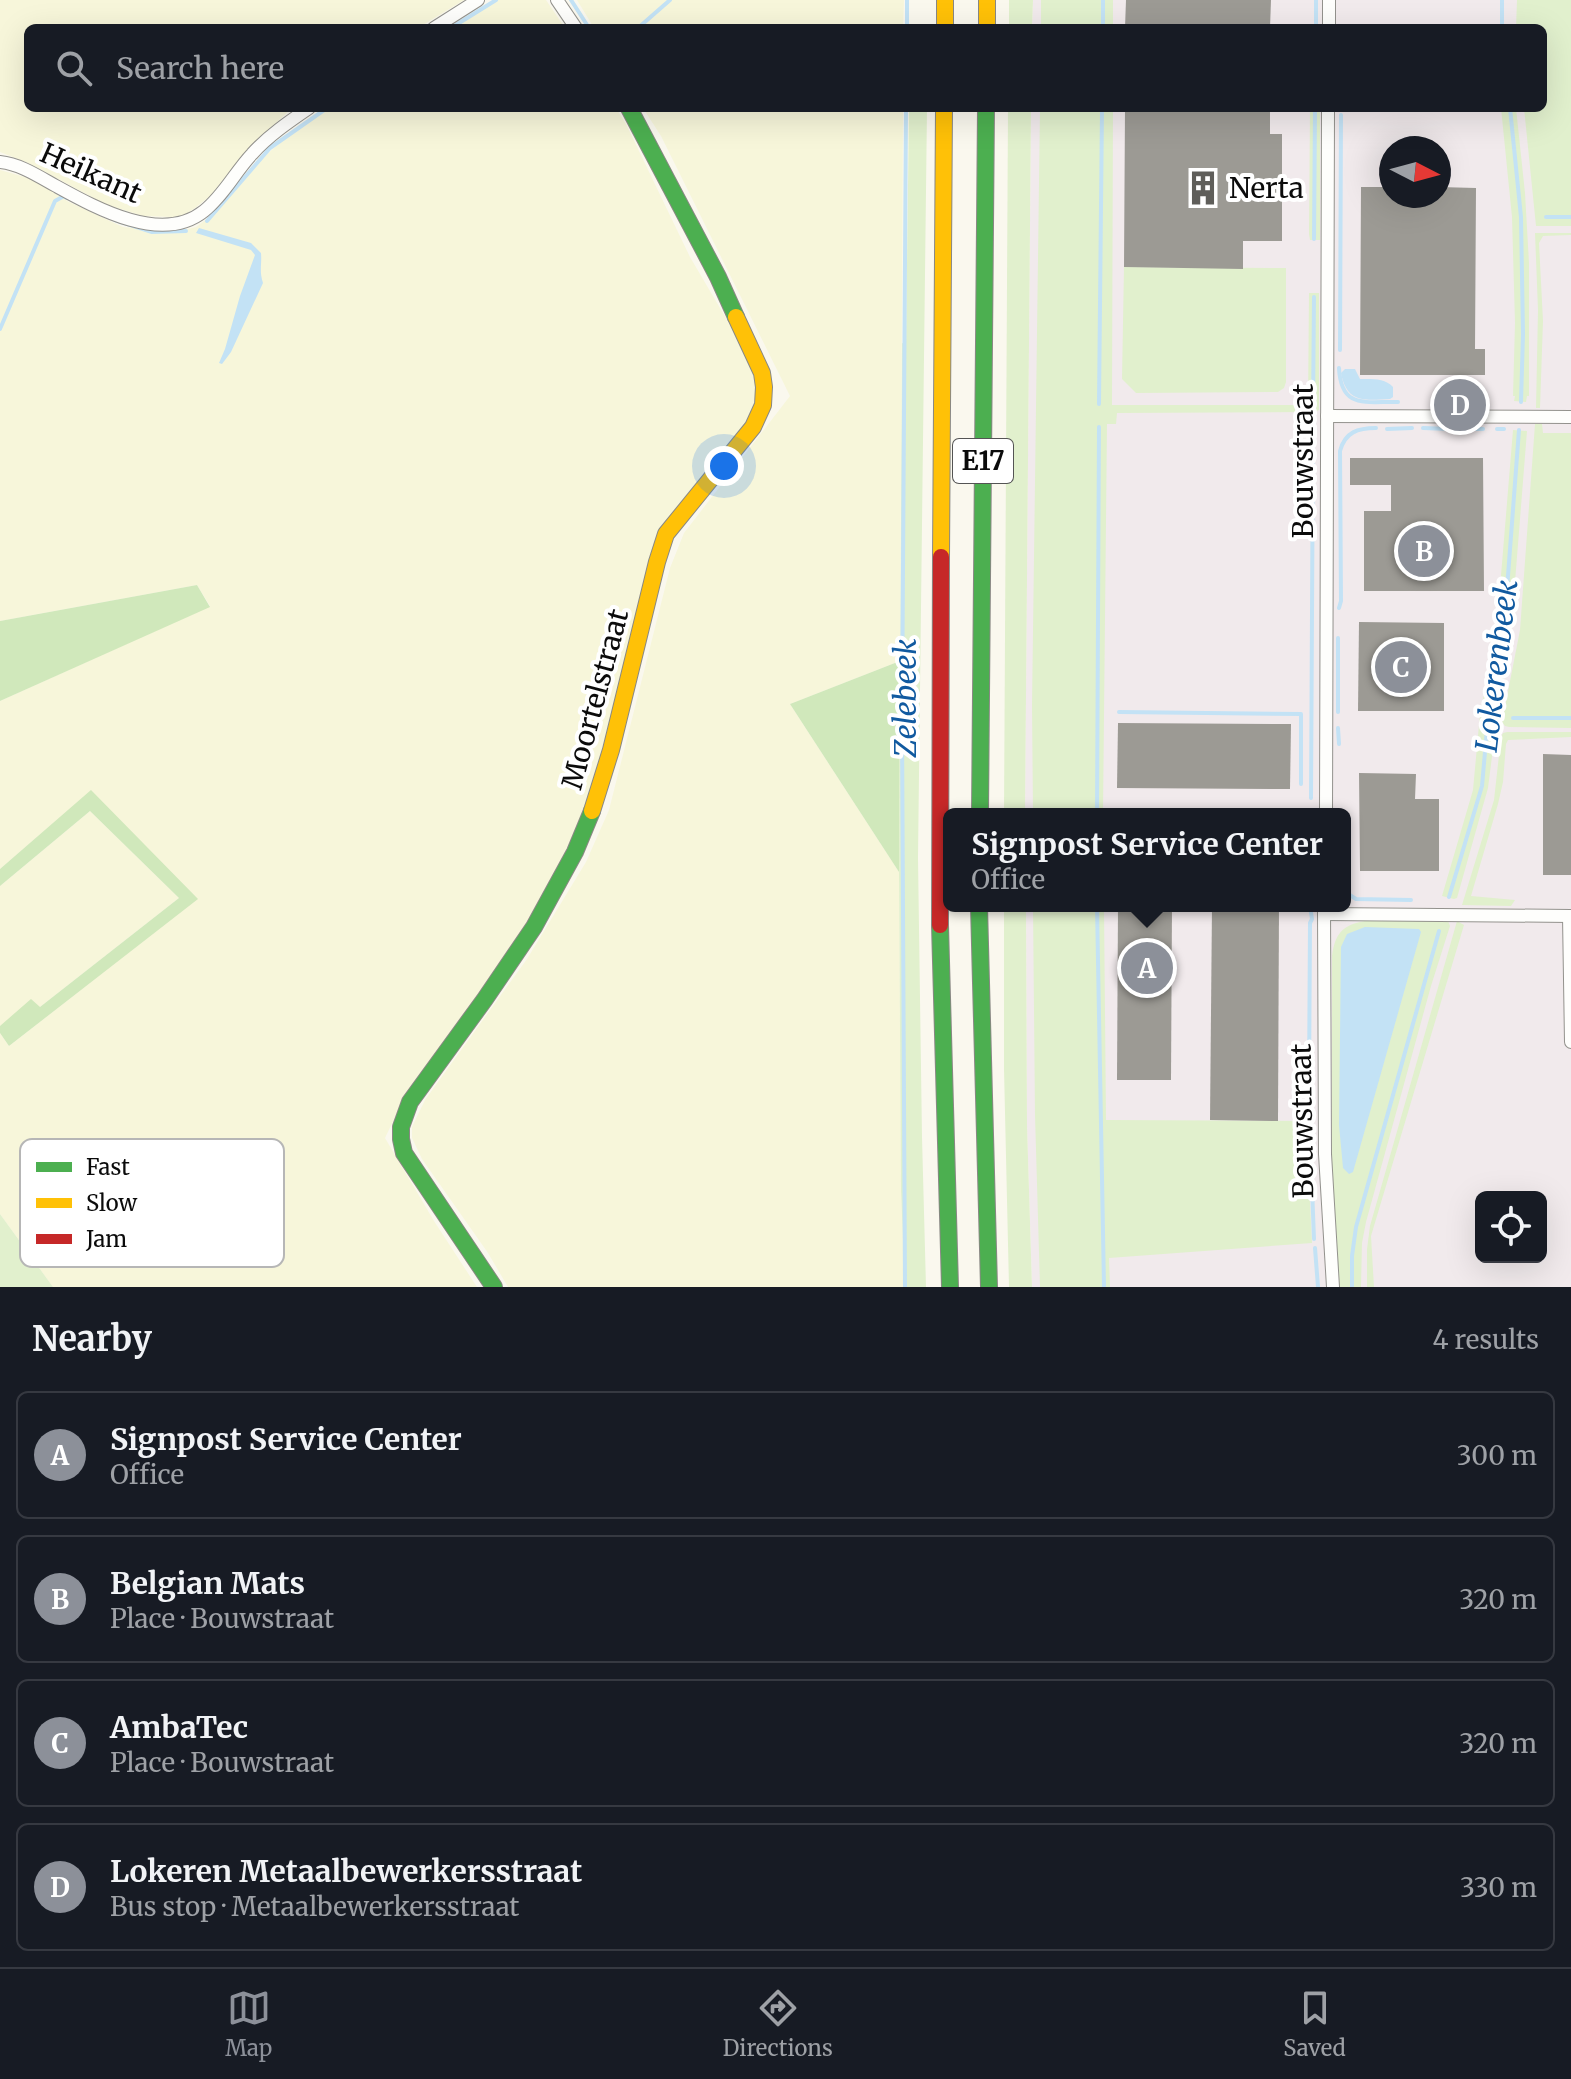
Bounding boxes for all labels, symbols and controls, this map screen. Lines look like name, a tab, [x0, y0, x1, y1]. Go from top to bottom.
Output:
search box	[24, 24, 1547, 112]
icon: search	[52, 46, 96, 90]
text: Search here	[116, 49, 284, 87]
street label: Heikant	[35, 135, 147, 211]
north arrow	[1379, 136, 1451, 208]
building icon: Nerta	[1184, 169, 1222, 207]
place label: Nerta	[1229, 170, 1304, 206]
pin: D	[1434, 375, 1486, 435]
street label: Bouwstraat	[1285, 383, 1321, 538]
road number: E17	[953, 439, 1013, 483]
your location	[704, 446, 744, 486]
pin: B	[1398, 521, 1450, 581]
water label: Lokerenbeek	[1467, 577, 1525, 754]
street label: Moortelstraat	[554, 605, 636, 793]
pin: C	[1375, 637, 1427, 697]
water label: Zelebeek	[886, 638, 924, 759]
popup	[943, 808, 1351, 912]
text: Signpost Service Center	[971, 825, 1323, 863]
text: Office	[971, 863, 1045, 896]
pin: A	[1121, 938, 1173, 998]
street label: Bouwstraat	[1283, 1043, 1321, 1199]
legend	[20, 1139, 284, 1267]
text: Fast	[86, 1153, 130, 1181]
text: Slow	[86, 1189, 137, 1217]
map controls	[1475, 1191, 1547, 1263]
button: locate	[1475, 1191, 1547, 1263]
text: Jam	[85, 1225, 127, 1253]
text: Nearby	[32, 1318, 152, 1360]
text: 4 results	[1432, 1323, 1539, 1356]
text: Signpost Service Center	[110, 1420, 462, 1458]
text: A	[51, 1439, 69, 1472]
text: 300 m	[1457, 1439, 1537, 1472]
text: Office	[110, 1458, 184, 1491]
text: Belgian Mats	[110, 1564, 305, 1602]
text: B	[51, 1583, 69, 1616]
text: 320 m	[1459, 1583, 1537, 1616]
text: Place · Bouwstraat	[110, 1602, 334, 1635]
text: AmbaTec	[110, 1708, 248, 1746]
text: C	[51, 1727, 69, 1760]
text: 320 m	[1459, 1727, 1537, 1760]
text: Place · Bouwstraat	[110, 1746, 334, 1779]
text: Lokeren Metaalbewerkersstraat	[110, 1852, 582, 1890]
text: D	[50, 1871, 70, 1904]
text: 330 m	[1460, 1871, 1537, 1904]
text: Bus stop · Metaalbewerkersstraat	[110, 1890, 520, 1923]
tab: Map	[225, 1986, 272, 2062]
tab: Directions	[723, 1986, 833, 2062]
tab: Saved	[1283, 1986, 1346, 2062]

